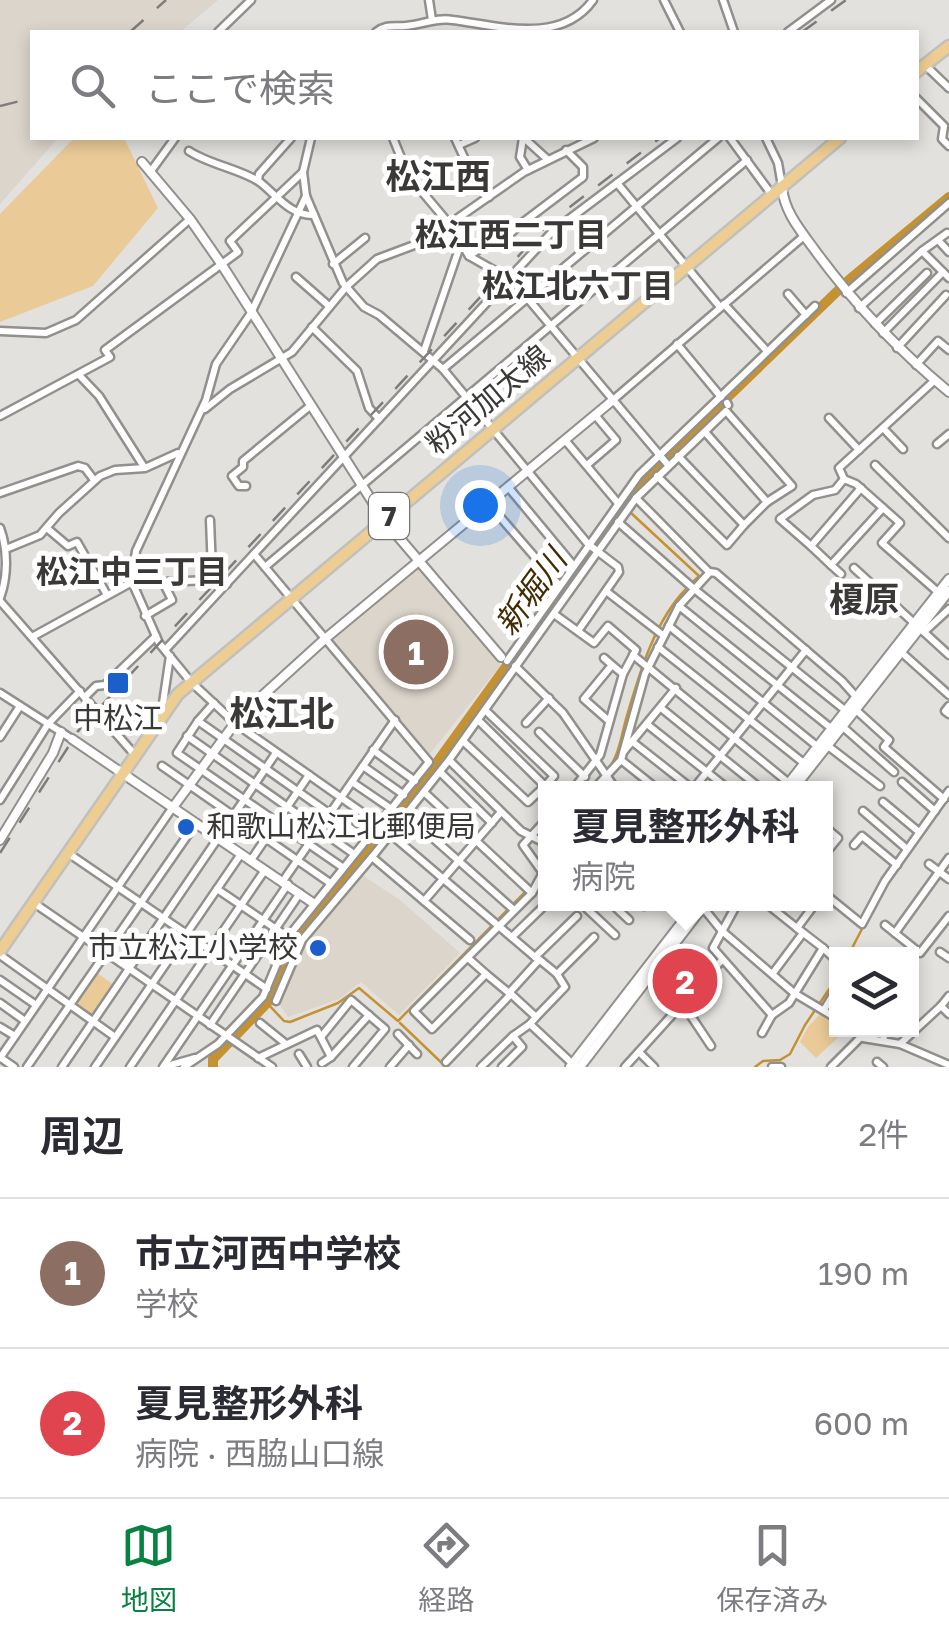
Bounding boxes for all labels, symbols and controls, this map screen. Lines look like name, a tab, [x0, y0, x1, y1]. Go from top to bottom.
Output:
search box	[30, 30, 919, 140]
icon: search	[65, 58, 120, 113]
text: ここで検索	[145, 65, 335, 110]
district label: 松江西	[385, 155, 491, 197]
district label: 松江西二丁目	[415, 215, 607, 253]
district label: 松江北六丁目	[482, 266, 674, 304]
street label: 粉河加太線	[418, 337, 556, 461]
your location	[455, 480, 506, 531]
road number: 7	[369, 493, 409, 539]
water label: 新堀川	[487, 539, 576, 641]
district label: 松江中三丁目	[36, 552, 228, 590]
district label: 榎原	[829, 578, 899, 620]
pin: 1	[384, 614, 448, 690]
marker: 中松江	[105, 670, 131, 696]
district label: 松江北	[229, 692, 335, 734]
place label: 中松江	[73, 700, 163, 736]
popup	[538, 781, 833, 911]
text: 夏見整形外科	[571, 803, 800, 848]
place label: 和歌山松江北郵便局	[206, 808, 476, 844]
marker: 和歌山松江北郵便局	[175, 816, 197, 838]
text: 病院	[571, 857, 636, 895]
place label: 市立松江小学校	[88, 929, 298, 965]
marker: 市立松江小学校	[307, 937, 329, 959]
pin: 2	[652, 944, 718, 1018]
map controls	[829, 947, 919, 1037]
button: layers	[829, 947, 919, 1037]
text: 周辺	[40, 1110, 124, 1160]
text: 2件	[858, 1115, 909, 1153]
text: 市立河西中学校	[135, 1230, 401, 1275]
text: 1	[64, 1254, 81, 1292]
text: 190 m	[818, 1254, 909, 1292]
text: 学校	[135, 1284, 199, 1322]
text: 夏見整形外科	[135, 1380, 363, 1425]
text: 2	[63, 1404, 82, 1442]
text: 600 m	[814, 1404, 909, 1442]
text: 病院 · 西脇山口線	[135, 1434, 385, 1472]
tab: 地図	[121, 1518, 177, 1618]
tab: 経路	[418, 1518, 474, 1618]
tab: 保存済み	[716, 1518, 828, 1618]

